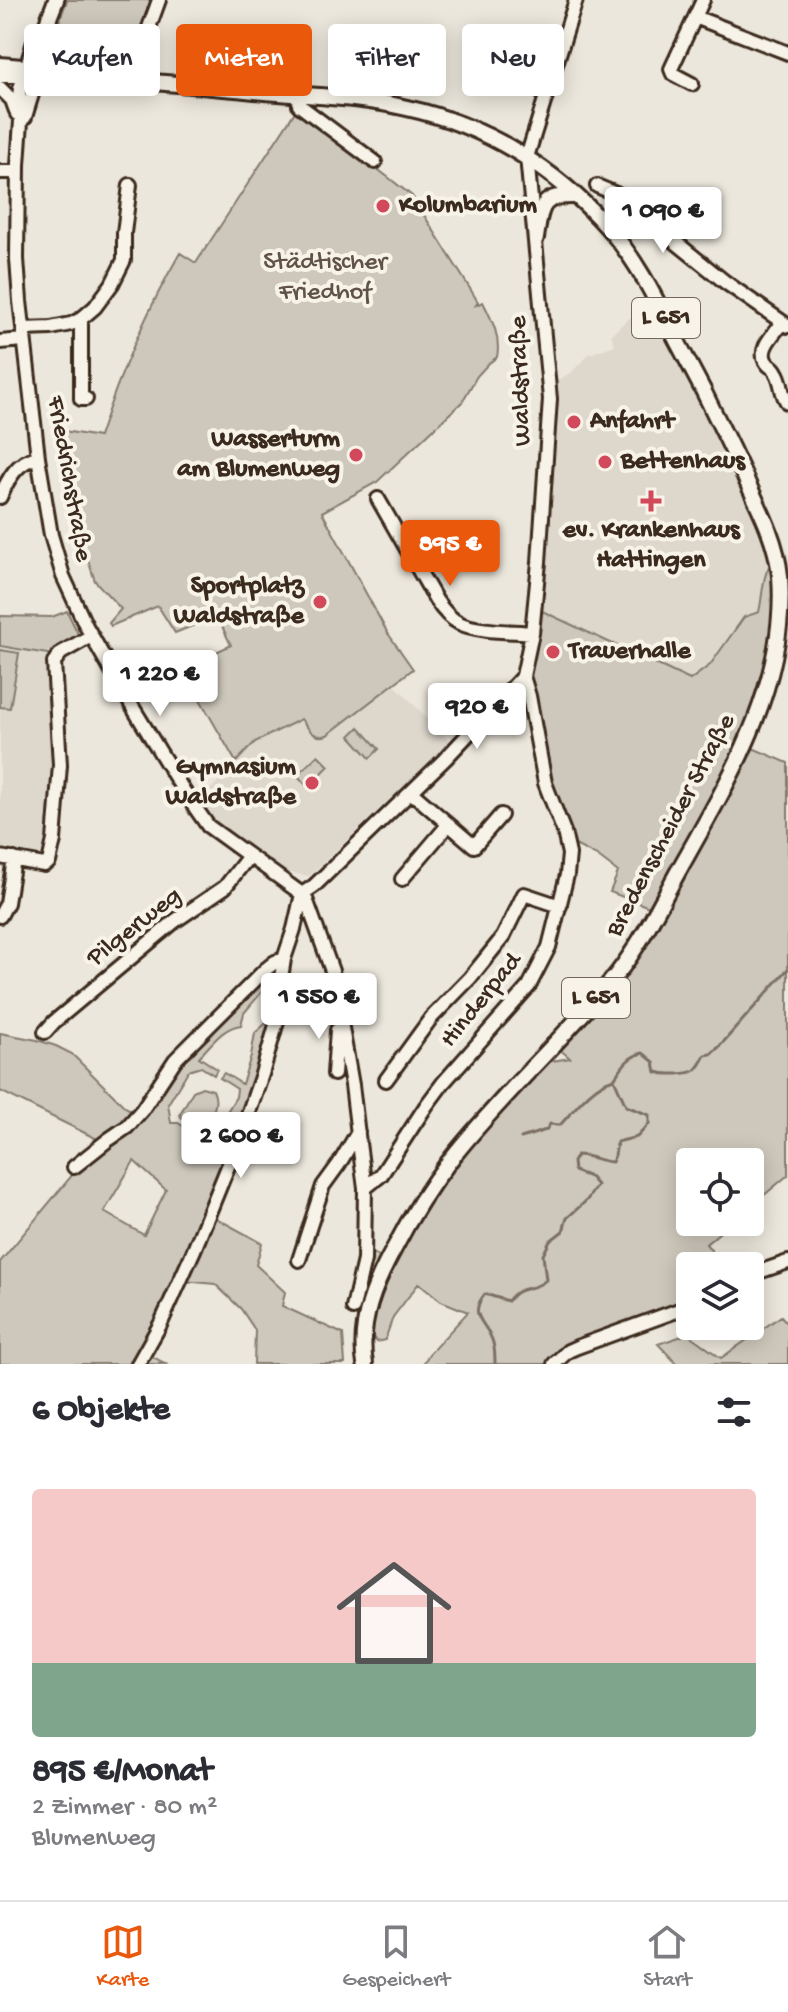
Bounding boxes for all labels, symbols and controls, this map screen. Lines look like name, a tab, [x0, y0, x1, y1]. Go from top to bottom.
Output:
chip: Kaufen	[24, 24, 160, 96]
chip: Mieten	[176, 24, 312, 96]
chip: Filter	[328, 24, 446, 96]
chip: Neu	[462, 24, 564, 96]
pin: 1 090 €	[589, 187, 737, 255]
place label: Kolumbarium	[398, 191, 537, 222]
marker: Kolumbarium	[374, 197, 392, 215]
text: 1 090 €	[623, 197, 703, 228]
park label: Städtischer Friedhof	[263, 248, 390, 309]
road number: L 651	[632, 298, 700, 338]
street label: Waldstraße	[504, 315, 540, 447]
street label: Friedrichstraße	[38, 393, 98, 565]
place label: Anfahrt	[589, 407, 676, 438]
marker: Anfahrt	[565, 413, 583, 431]
place label: Wasserturm am Blumenweg	[176, 425, 341, 486]
marker: Wasserturm am Blumenweg	[347, 446, 365, 464]
place label: Bettenhaus	[620, 447, 746, 478]
marker: Bettenhaus	[596, 453, 614, 471]
marker: ev. Krankenhaus Hattingen	[640, 490, 662, 512]
place label: ev. Krankenhaus Hattingen	[561, 516, 741, 577]
pin: 895 €	[394, 520, 506, 588]
text: 895 €	[419, 530, 481, 561]
place label: Sportplatz Waldstraße	[172, 572, 306, 633]
marker: Sportplatz Waldstraße	[311, 593, 329, 611]
place label: Trauerhalle	[567, 637, 692, 668]
marker: Trauerhalle	[544, 643, 562, 661]
pin: 1 220 €	[86, 650, 234, 718]
text: 1 220 €	[121, 660, 199, 691]
pin: 920 €	[421, 683, 533, 751]
text: 920 €	[446, 693, 508, 724]
street label: Bredenscheider Straße	[600, 709, 744, 944]
place label: Gymnasium Waldstraße	[164, 753, 298, 814]
marker: Gymnasium Waldstraße	[303, 774, 321, 792]
street label: Pilgerweg	[81, 881, 188, 975]
street label: Hinderpad	[434, 946, 531, 1055]
pin: 1 550 €	[245, 973, 393, 1041]
road number: L 651	[562, 978, 630, 1018]
text: 1 550 €	[279, 983, 359, 1014]
pin: 2 600 €	[167, 1112, 315, 1180]
text: 2 600 €	[199, 1122, 283, 1153]
map controls	[676, 1148, 764, 1340]
button: locate	[676, 1148, 764, 1236]
button: layers	[676, 1252, 764, 1340]
icon: filters	[712, 1390, 756, 1434]
text: 6 Objekte	[32, 1392, 170, 1432]
icon: home	[322, 1541, 466, 1685]
text: 895 €/Monat	[32, 1753, 212, 1793]
text: 2 Zimmer · 80 m²	[32, 1793, 217, 1824]
text: Blumenweg	[32, 1824, 156, 1855]
tab: Karte	[97, 1920, 149, 1994]
tab: Gespeichert	[342, 1920, 450, 1994]
tab: Start	[643, 1920, 691, 1994]

